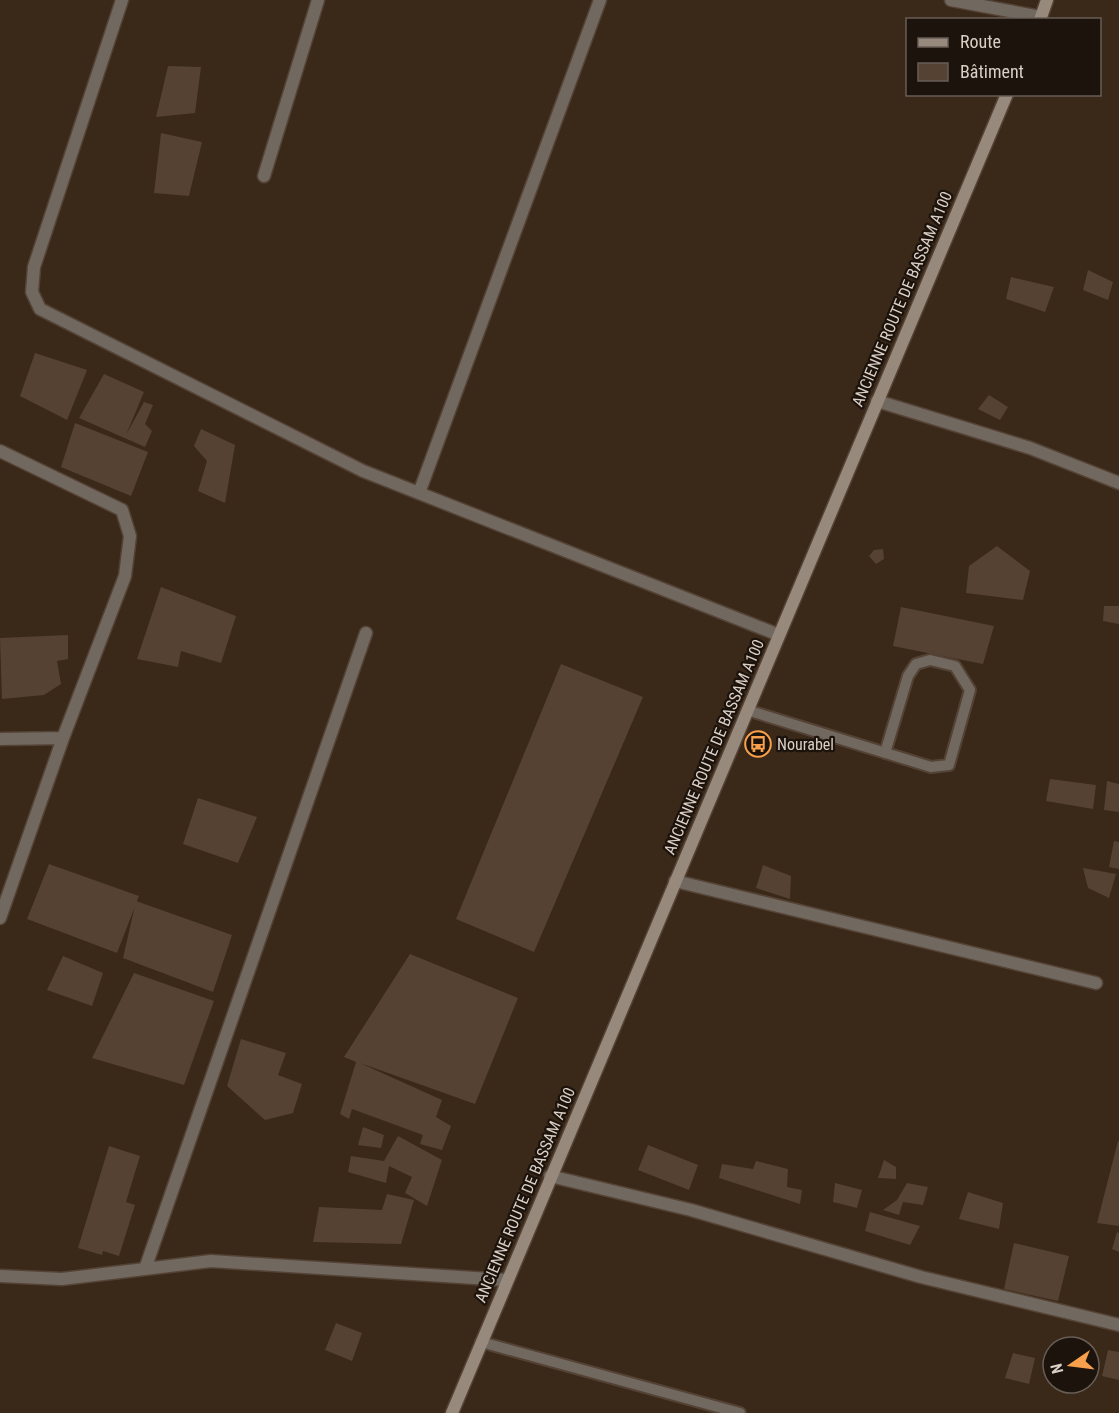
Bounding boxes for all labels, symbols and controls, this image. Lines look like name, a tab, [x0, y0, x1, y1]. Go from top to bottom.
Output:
legend	[906, 18, 1101, 96]
text: Route	[960, 31, 1001, 52]
text: Bâtiment	[960, 61, 1024, 82]
street label: ANCIENNE ROUTE DE BASSAM A100	[848, 189, 956, 409]
street label: ANCIENNE ROUTE DE BASSAM A100	[660, 637, 768, 857]
bus stop icon: Nourabel	[743, 729, 773, 759]
place label: Nourabel	[777, 735, 834, 754]
street label: ANCIENNE ROUTE DE BASSAM A100	[471, 1085, 579, 1305]
north arrow	[1041, 1335, 1101, 1395]
text: N	[1047, 1361, 1067, 1376]

